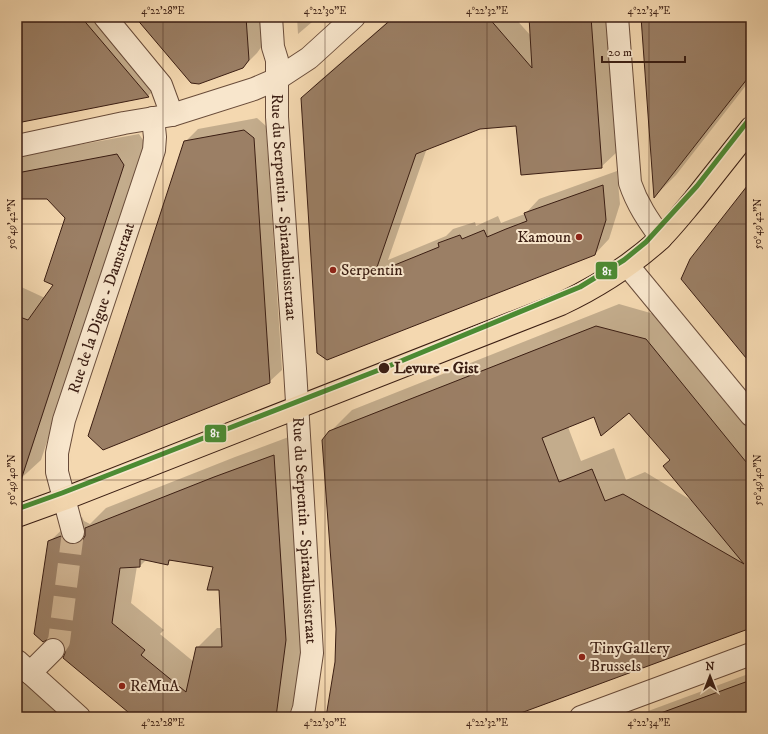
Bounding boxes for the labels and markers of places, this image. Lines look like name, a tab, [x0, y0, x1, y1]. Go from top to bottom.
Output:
place label: Kamoun	[517, 227, 572, 247]
marker: Kamoun	[574, 232, 584, 242]
place label: Serpentin	[341, 260, 403, 280]
marker: Serpentin	[328, 265, 338, 275]
place label: Levure - Gist	[394, 358, 480, 378]
marker: Levure - Gist	[377, 361, 391, 375]
place label: TinyGallery Brussels	[590, 638, 670, 676]
marker: TinyGallery Brussels	[577, 652, 587, 662]
place label: ReMuA	[130, 676, 180, 696]
marker: ReMuA	[117, 681, 127, 691]

